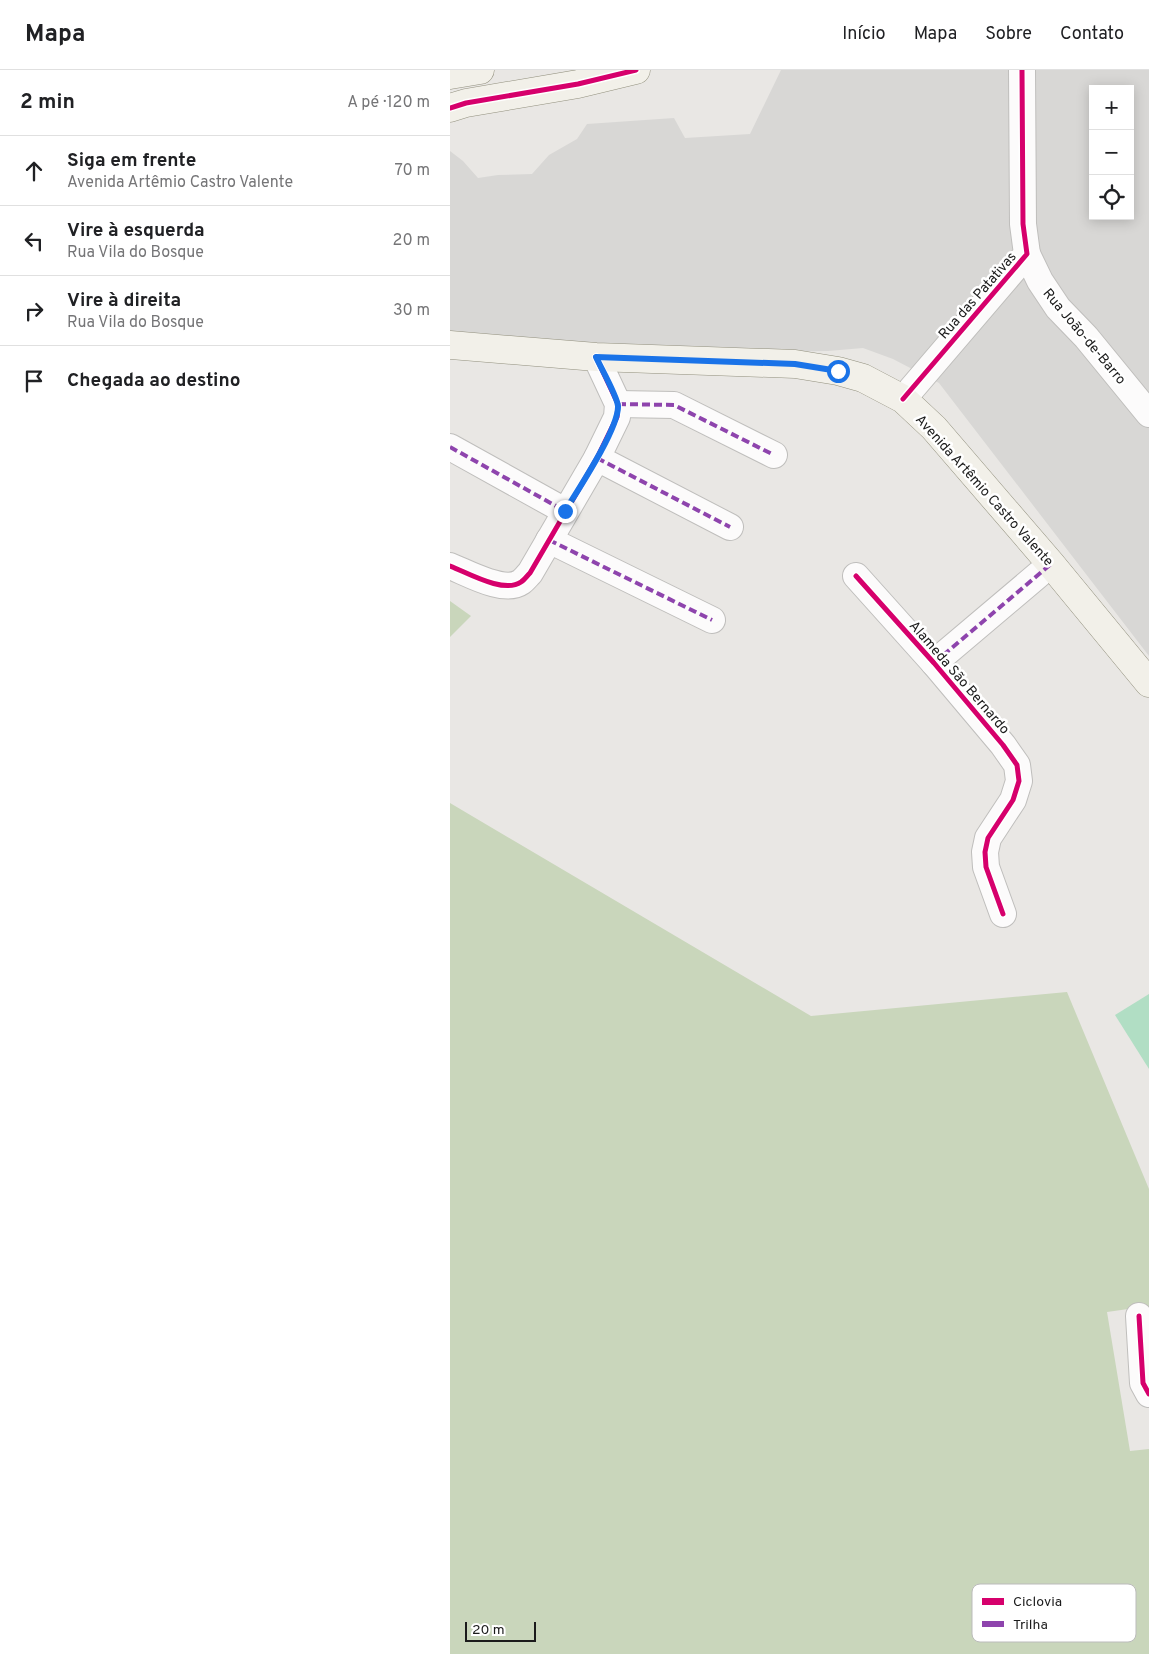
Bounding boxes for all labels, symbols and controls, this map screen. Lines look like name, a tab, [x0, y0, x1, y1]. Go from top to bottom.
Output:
text: Mapa	[25, 20, 85, 50]
text: Início	[842, 23, 886, 46]
text: Mapa	[914, 23, 957, 46]
text: Sobre	[985, 23, 1032, 46]
text: Contato	[1060, 23, 1124, 46]
map controls	[1089, 85, 1134, 220]
button: +	[1089, 85, 1134, 130]
text: 2 min	[20, 89, 75, 116]
text: A pé · 120 m	[347, 93, 430, 113]
button: −	[1089, 130, 1134, 175]
text: Siga em frente	[67, 149, 196, 173]
icon: ahead	[20, 157, 48, 185]
text: 70 m	[395, 161, 430, 181]
text: Avenida Artêmio Castro Valente	[67, 173, 293, 193]
button: locate	[1089, 175, 1134, 220]
text: Vire à esquerda	[67, 219, 205, 243]
icon: left	[20, 227, 48, 255]
text: 20 m	[393, 231, 430, 251]
text: Rua Vila do Bosque	[67, 243, 204, 263]
street label: Rua das Patativas	[936, 249, 1021, 343]
street label: Rua João-de-Barro	[1039, 285, 1129, 389]
text: Vire à direita	[67, 289, 181, 313]
icon: right	[20, 297, 48, 325]
text: 30 m	[393, 301, 430, 321]
text: Rua Vila do Bosque	[67, 313, 204, 333]
route start	[827, 360, 850, 383]
icon: arrive	[20, 367, 48, 395]
text: Chegada ao destino	[67, 369, 241, 393]
street label: Avenida Artêmio Castro Valente	[911, 412, 1056, 570]
route end	[554, 500, 577, 523]
street label: Alameda São Bernardo	[905, 618, 1013, 738]
legend	[972, 1584, 1136, 1642]
text: Ciclovia	[1013, 1594, 1062, 1611]
text: Trilha	[1013, 1617, 1048, 1634]
scale bar	[465, 1619, 536, 1642]
text: 20 m	[472, 1622, 505, 1639]

